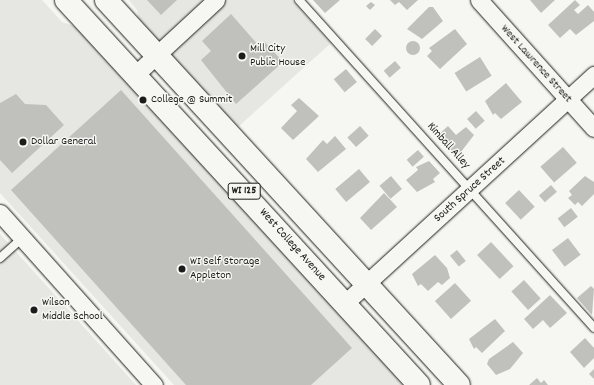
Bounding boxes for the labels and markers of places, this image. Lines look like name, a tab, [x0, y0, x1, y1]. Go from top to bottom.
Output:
place label: Mill City Public House	[250, 42, 305, 70]
marker: Mill City Public House	[237, 51, 247, 61]
place label: College @ Summit	[151, 93, 232, 107]
marker: College @ Summit	[138, 95, 148, 105]
place label: Dollar General	[31, 135, 96, 149]
marker: Dollar General	[18, 137, 28, 147]
place label: WI Self Storage Appleton	[190, 255, 259, 283]
marker: WI Self Storage Appleton	[177, 264, 187, 274]
place label: Wilson Middle School	[42, 296, 103, 324]
marker: Wilson Middle School	[29, 305, 39, 315]

